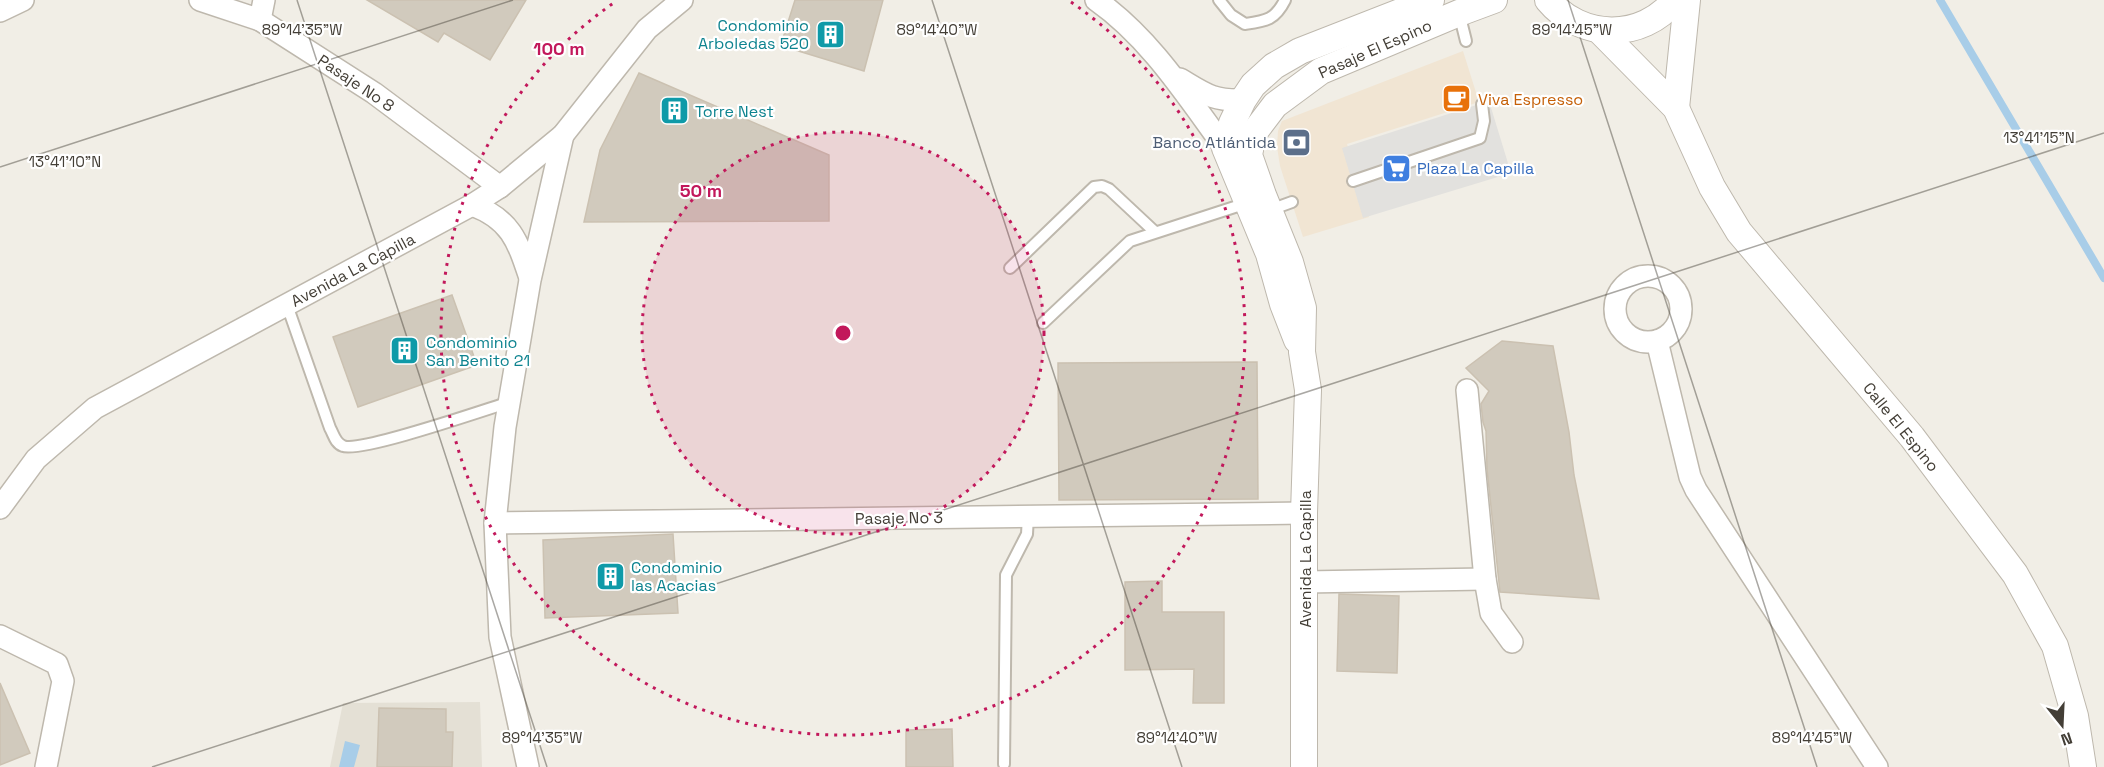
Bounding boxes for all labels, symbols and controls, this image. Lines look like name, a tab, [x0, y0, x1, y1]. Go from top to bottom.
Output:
place label: Condominio Arboledas 520	[698, 15, 809, 54]
street label: Pasaje El Espino	[1315, 15, 1435, 83]
building icon: Condominio Arboledas 520	[814, 18, 846, 50]
text: 89°14'35"W	[262, 20, 342, 39]
text: 89°14'40"W	[897, 20, 977, 39]
text: 89°14'45"W	[1532, 20, 1612, 39]
text: 100 m	[533, 37, 585, 60]
street label: Pasaje No 8	[314, 50, 398, 116]
cafe icon: Viva Espresso	[1441, 83, 1473, 115]
place label: Viva Espresso	[1478, 89, 1583, 110]
building icon: Torre Nest	[658, 95, 690, 127]
place label: Torre Nest	[695, 101, 774, 122]
bank icon: Banco Atlántida	[1281, 126, 1313, 158]
text: 13°41'15"N	[2003, 128, 2075, 147]
place label: Banco Atlántida	[1152, 132, 1276, 153]
text: 13°41'10"N	[29, 152, 101, 171]
supermarket icon: Plaza La Capilla	[1380, 152, 1412, 184]
place label: Plaza La Capilla	[1417, 158, 1534, 179]
text: 50 m	[680, 179, 722, 202]
street label: Avenida La Capilla	[287, 228, 419, 312]
centre of rings	[833, 323, 853, 343]
place label: Condominio San Benito 21	[426, 332, 530, 371]
building icon: Condominio San Benito 21	[389, 335, 421, 367]
street label: Calle El Espino	[1858, 378, 1944, 476]
street label: Avenida La Capilla	[1295, 490, 1316, 628]
street label: Pasaje No 3	[855, 507, 943, 529]
place label: Condominio las Acacias	[631, 557, 722, 596]
building icon: Condominio las Acacias	[594, 560, 626, 592]
north arrow	[2032, 695, 2092, 755]
text: N	[2058, 727, 2075, 750]
text: 89°14'35"W	[502, 728, 582, 747]
text: 89°14'40"W	[1137, 728, 1217, 747]
text: 89°14'45"W	[1772, 728, 1852, 747]

